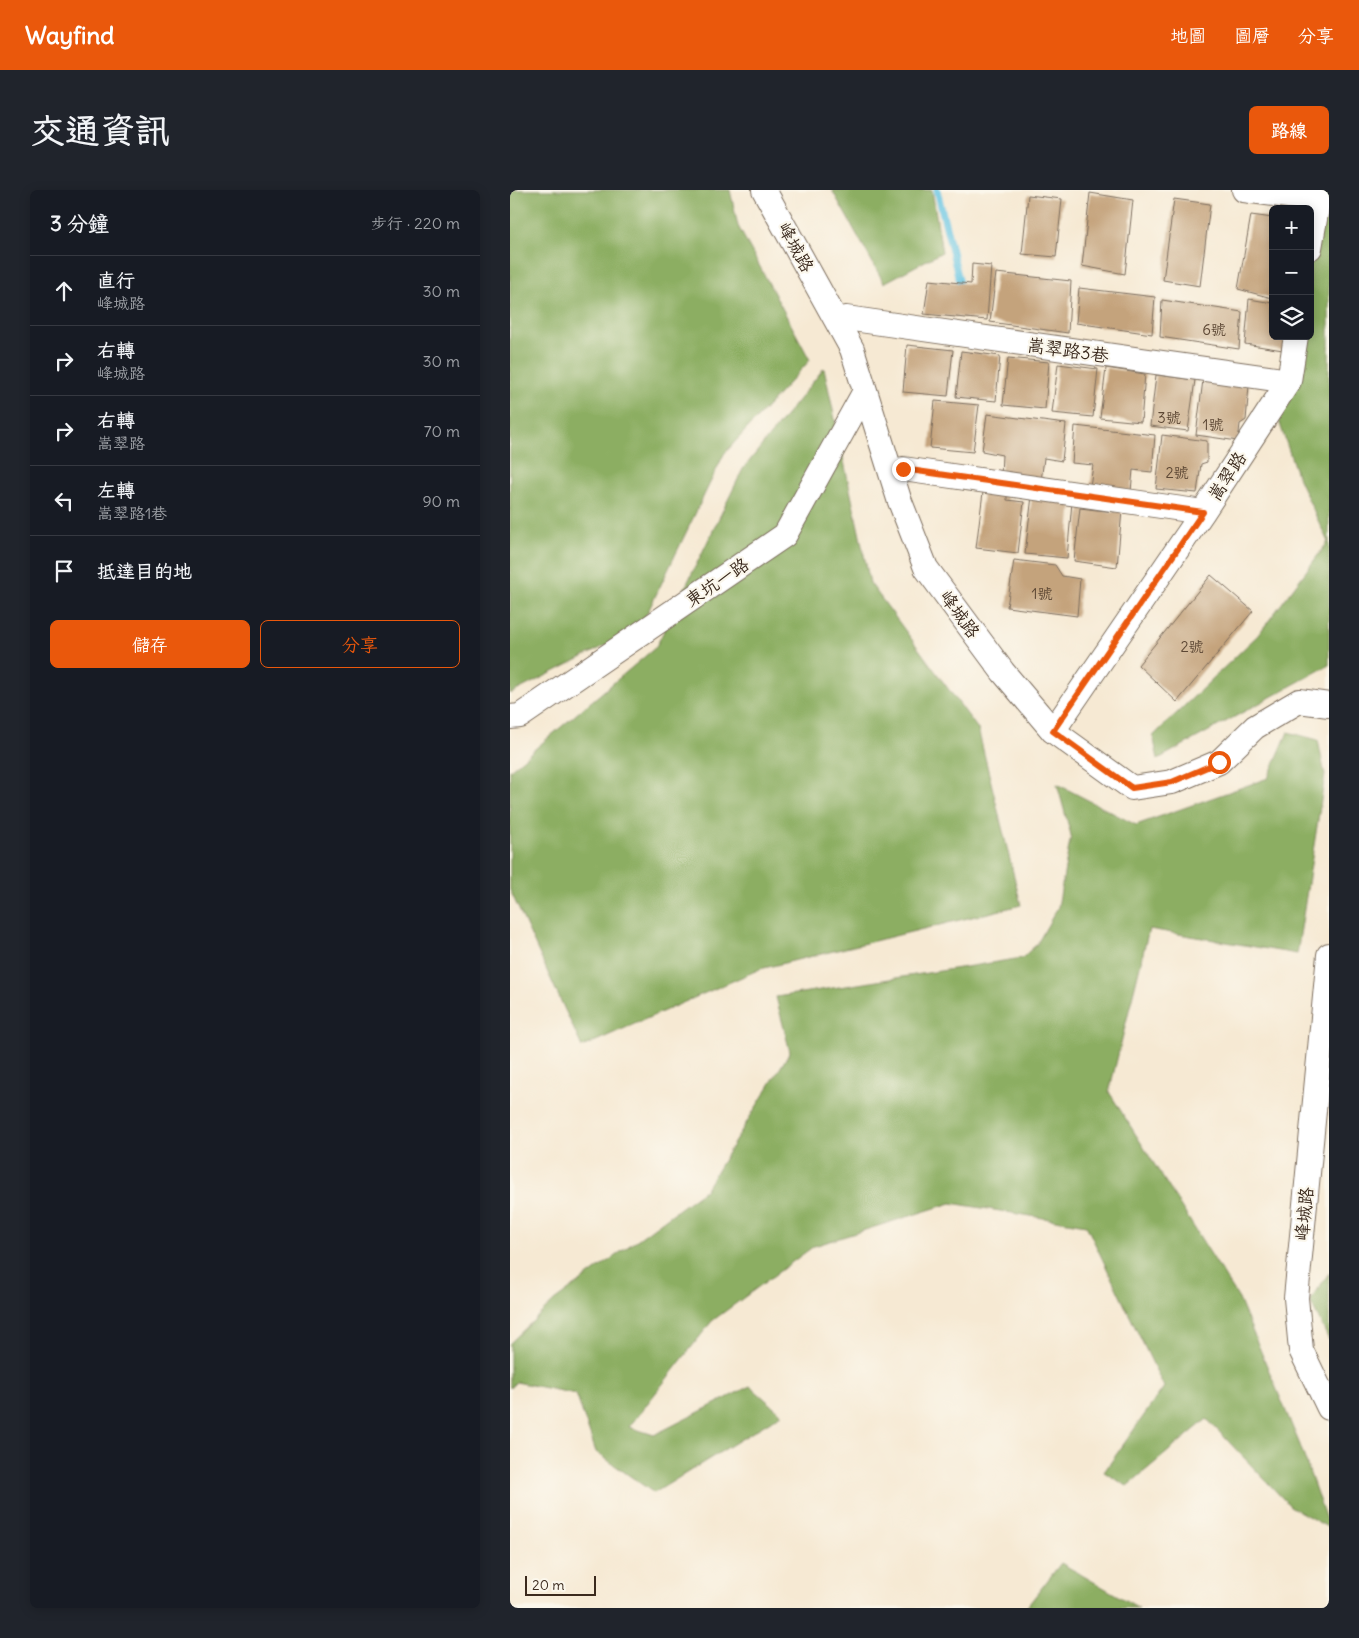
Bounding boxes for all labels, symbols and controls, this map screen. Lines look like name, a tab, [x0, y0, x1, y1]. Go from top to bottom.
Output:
text: Wayfind	[25, 20, 114, 50]
text: 地圖	[1170, 24, 1206, 47]
text: 圖層	[1234, 24, 1270, 47]
text: 分享	[1298, 24, 1334, 47]
button: 路線	[1249, 106, 1329, 154]
text: 交通資訊	[30, 108, 170, 152]
map controls	[1269, 205, 1314, 340]
button: +	[1269, 205, 1314, 250]
text: 3 分鐘	[50, 210, 109, 237]
text: 步行 · 220 m	[371, 213, 460, 233]
street label: 峰城路	[773, 218, 819, 276]
button: −	[1269, 250, 1314, 295]
text: 直行	[97, 268, 135, 292]
icon: ahead	[50, 277, 78, 305]
text: 30 m	[423, 281, 460, 301]
text: 峰城路	[97, 293, 145, 313]
button: layers	[1269, 295, 1314, 340]
house number: 6號	[1202, 320, 1226, 339]
street label: 嵩翠路3巷	[1026, 333, 1110, 367]
text: 右轉	[97, 338, 135, 362]
icon: right	[50, 347, 78, 375]
text: 30 m	[423, 351, 460, 371]
text: 峰城路	[97, 363, 145, 383]
text: 右轉	[97, 408, 135, 432]
house number: 3號	[1157, 408, 1181, 427]
house number: 1號	[1203, 415, 1223, 434]
icon: right	[50, 417, 78, 445]
text: 70 m	[424, 421, 460, 441]
text: 嵩翠路	[97, 433, 145, 453]
street label: 嵩翠路	[1203, 447, 1251, 505]
route end	[892, 458, 915, 481]
house number: 2號	[1165, 463, 1189, 482]
text: 左轉	[97, 478, 135, 502]
icon: left	[50, 487, 78, 515]
text: 90 m	[422, 491, 460, 511]
text: 嵩翠路1巷	[97, 503, 167, 523]
street label: 東坑一路	[681, 552, 753, 612]
icon: arrive	[50, 557, 78, 585]
text: 抵達目的地	[97, 559, 192, 583]
house number: 1號	[1032, 584, 1052, 603]
street label: 峰城路	[935, 585, 985, 643]
button: 儲存	[50, 620, 250, 668]
button: 分享	[260, 620, 460, 668]
house number: 2號	[1180, 637, 1204, 656]
route start	[1208, 751, 1231, 774]
street label: 峰城路	[1290, 1186, 1318, 1242]
scale bar	[525, 1573, 596, 1596]
text: 20 m	[532, 1576, 565, 1594]

